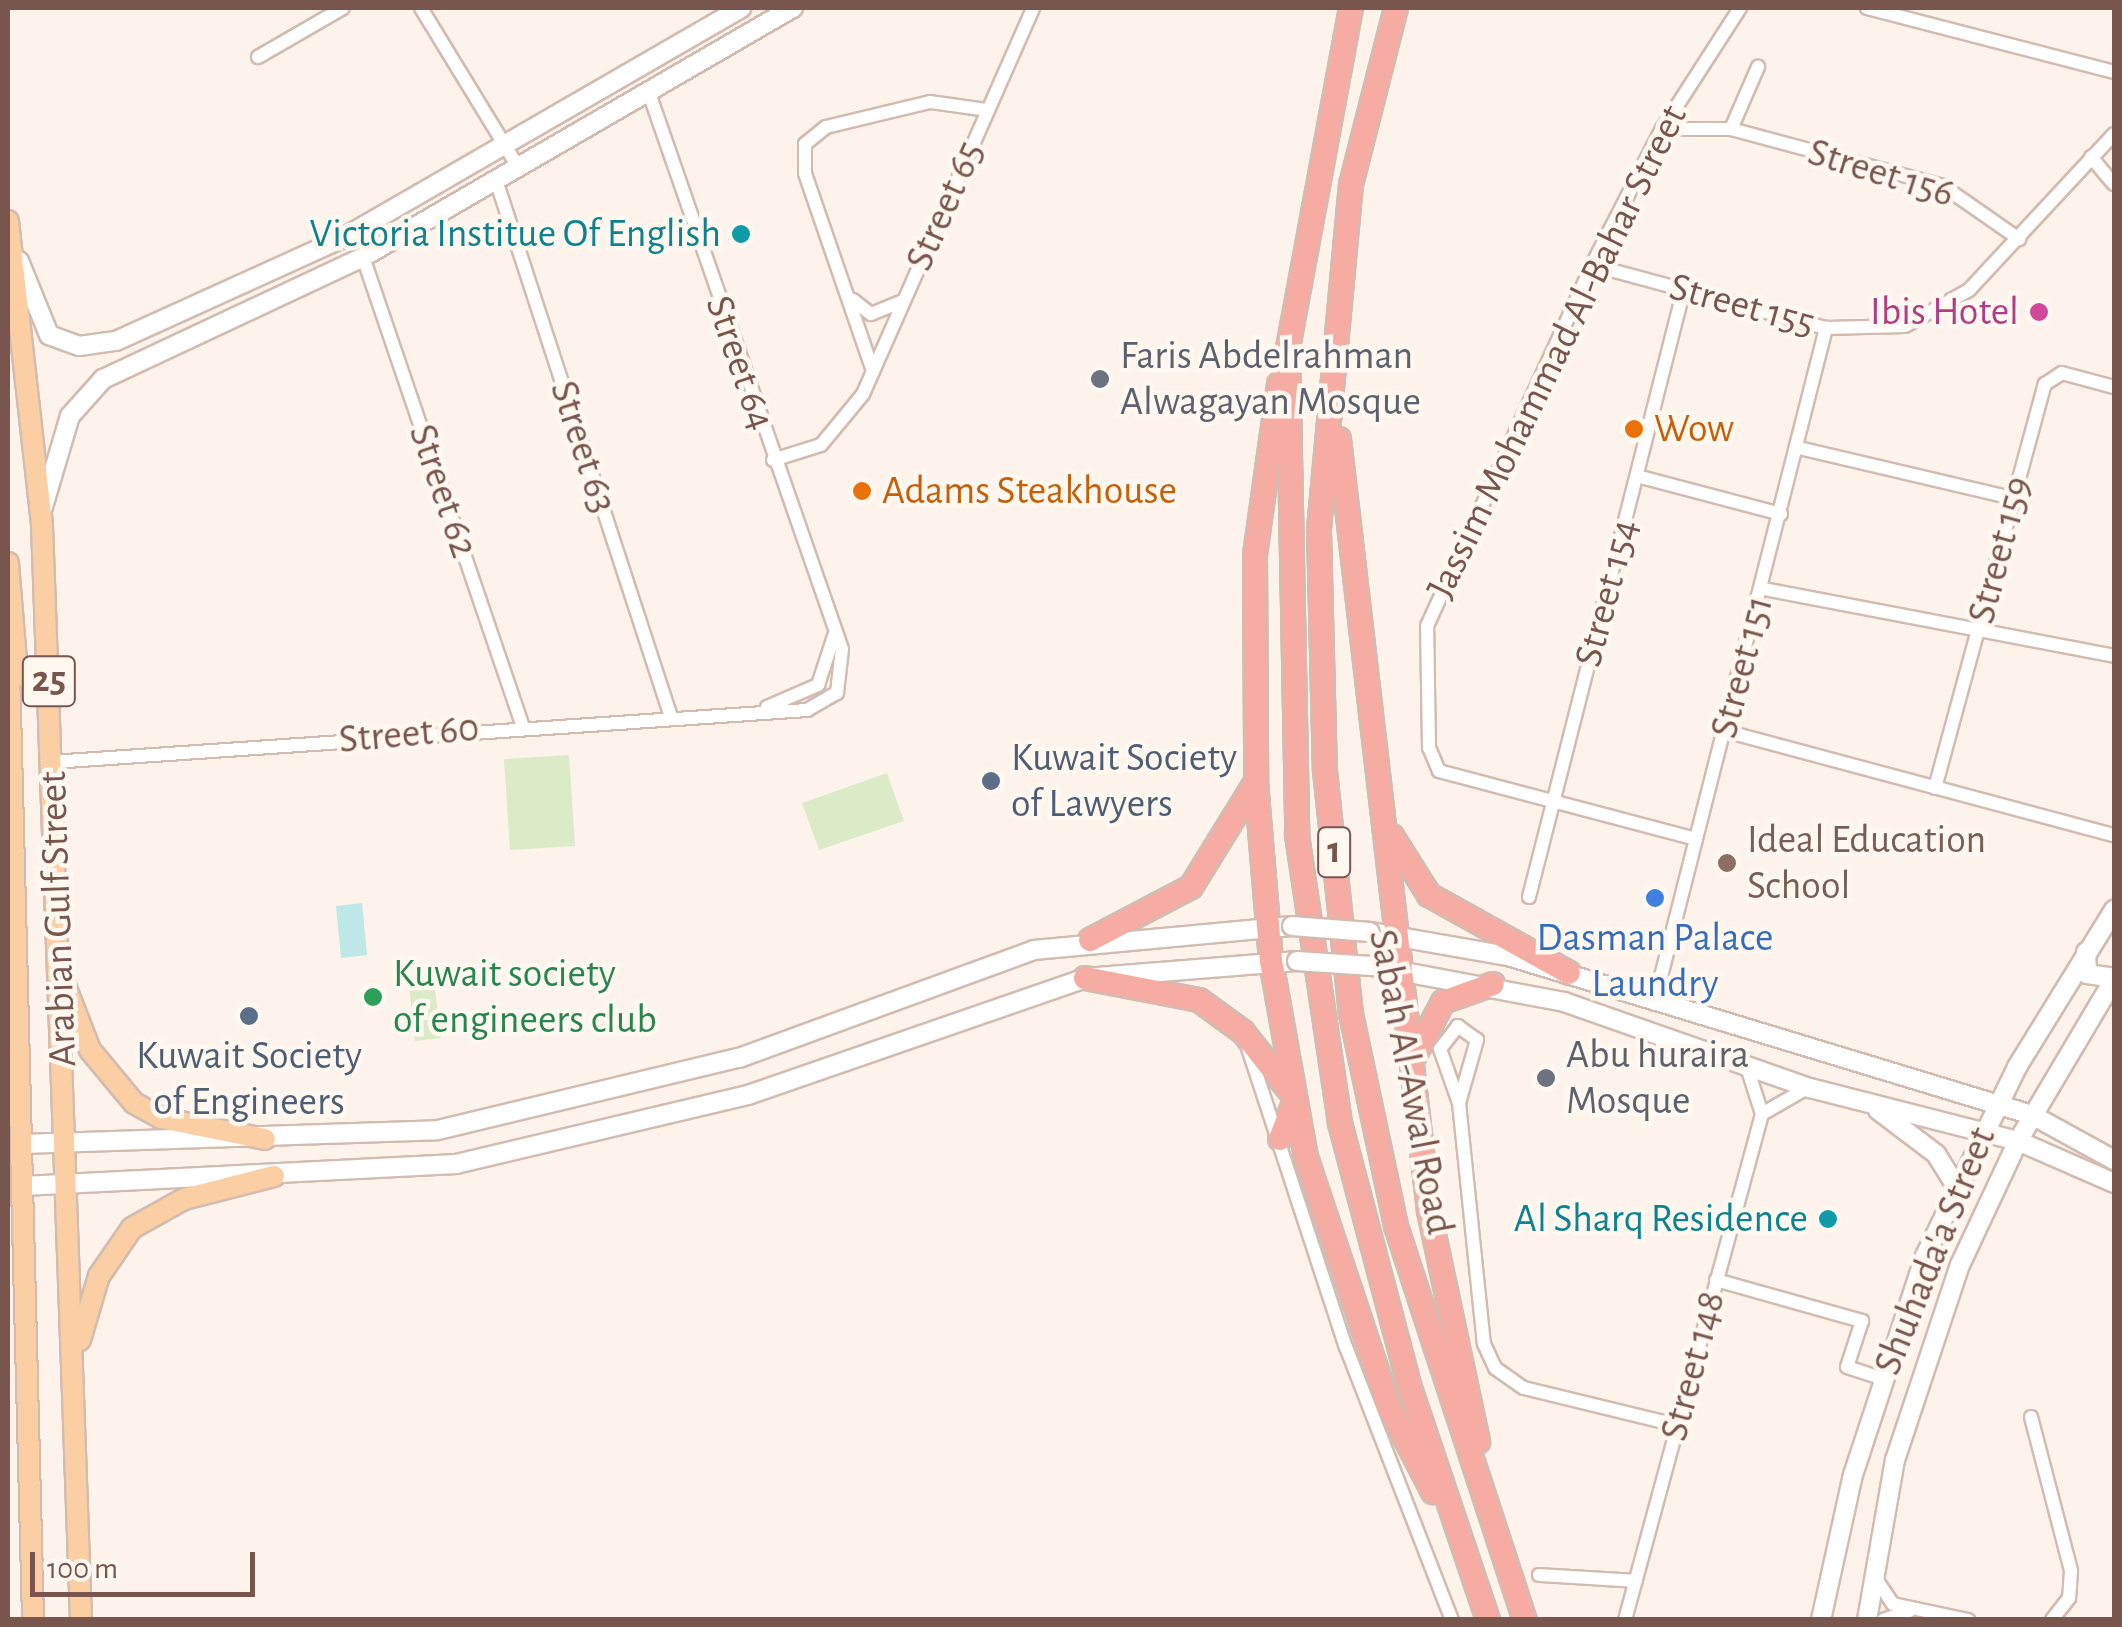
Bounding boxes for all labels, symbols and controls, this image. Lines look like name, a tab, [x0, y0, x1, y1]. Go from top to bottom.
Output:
street label: Jassim Mohammad Al-Bahar Street	[1416, 97, 1698, 607]
street label: Street 156	[1802, 128, 1960, 218]
street label: Street 65	[895, 134, 995, 278]
place label: Victoria Institue Of English	[310, 210, 721, 258]
marker: Victoria Institue Of English	[730, 223, 752, 245]
street label: Street 155	[1664, 263, 1820, 347]
place label: Ibis Hotel	[1870, 288, 2019, 336]
street label: Street 64	[695, 290, 785, 436]
marker: Ibis Hotel	[2028, 301, 2050, 323]
place label: Faris Abdelrahman Alwagayan Mosque	[1120, 332, 1421, 426]
marker: Faris Abdelrahman Alwagayan Mosque	[1089, 368, 1111, 390]
street label: Street 63	[539, 375, 627, 519]
place label: Wow	[1654, 405, 1734, 453]
street label: Street 62	[398, 418, 488, 564]
marker: Wow	[1623, 418, 1645, 440]
place label: Adams Steakhouse	[882, 467, 1177, 515]
street label: Street 159	[1957, 471, 2043, 629]
marker: Adams Steakhouse	[851, 480, 873, 502]
street label: Street 154	[1564, 514, 1650, 672]
street label: Street 151	[1700, 591, 1784, 743]
road number: 25	[22, 648, 76, 714]
street label: Street 60	[337, 704, 481, 764]
place label: Kuwait Society of Lawyers	[1011, 734, 1237, 828]
street label: Arabian Gulf Street	[29, 770, 87, 1068]
marker: Kuwait Society of Lawyers	[980, 770, 1002, 792]
place label: Ideal Education School	[1747, 816, 1986, 910]
road number: 1	[1316, 819, 1352, 885]
marker: Ideal Education School	[1716, 852, 1738, 874]
marker: Dasman Palace Laundry	[1644, 887, 1666, 909]
place label: Dasman Palace Laundry	[1537, 914, 1773, 1008]
street label: Sabah Al-Awal Road	[1358, 926, 1464, 1238]
place label: Kuwait society of engineers club	[393, 950, 657, 1044]
marker: Kuwait society of engineers club	[362, 986, 384, 1008]
marker: Kuwait Society of Engineers	[238, 1005, 260, 1027]
place label: Abu huraira Mosque	[1566, 1031, 1749, 1125]
place label: Kuwait Society of Engineers	[136, 1032, 362, 1126]
marker: Abu huraira Mosque	[1535, 1067, 1557, 1089]
street label: Shuhada'a Street	[1864, 1120, 2006, 1382]
place label: Al Sharq Residence	[1514, 1195, 1808, 1243]
marker: Al Sharq Residence	[1817, 1208, 1839, 1230]
street label: Street 148	[1650, 1286, 1736, 1446]
scale bar	[35, 1532, 260, 1594]
text: 100 m	[47, 1554, 118, 1584]

